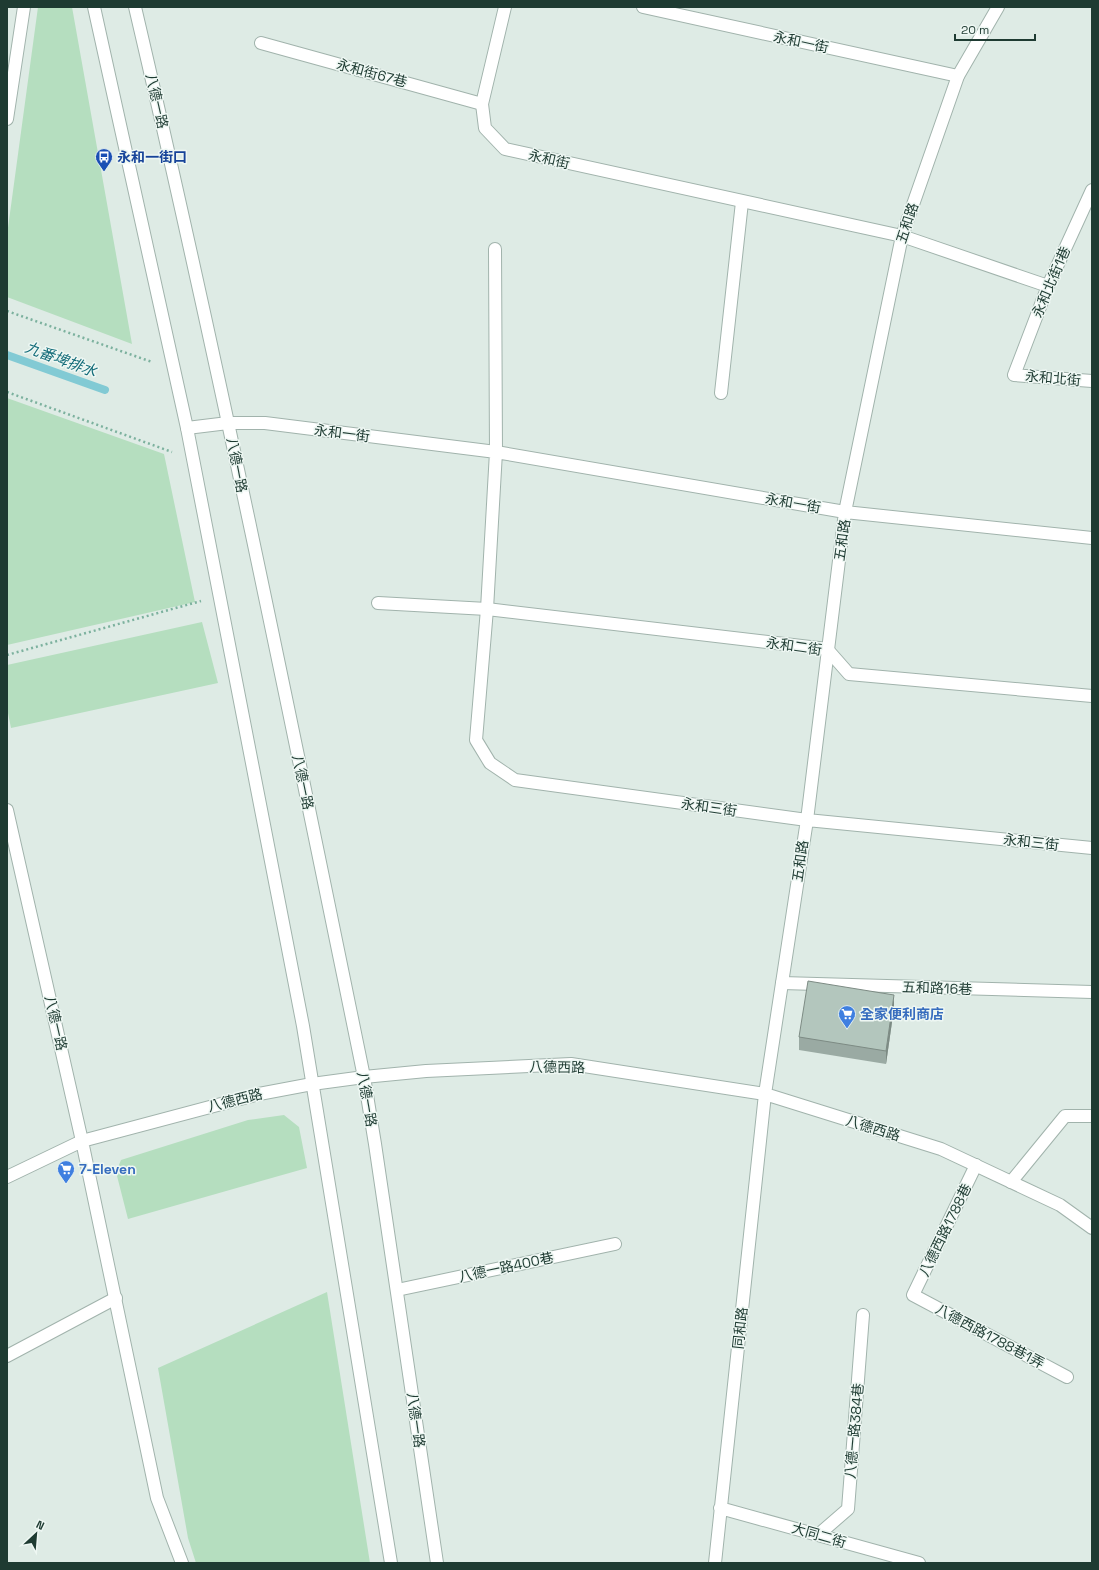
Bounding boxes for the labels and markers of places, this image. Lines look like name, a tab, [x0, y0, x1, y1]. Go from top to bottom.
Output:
bus stop icon: 永和一街口	[94, 147, 114, 172]
place label: 永和一街口	[117, 148, 187, 166]
supermarket icon: 全家便利商店	[837, 1004, 857, 1029]
place label: 全家便利商店	[860, 1005, 944, 1023]
supermarket icon: 7-Eleven	[56, 1159, 76, 1184]
place label: 7-Eleven	[79, 1160, 136, 1178]

